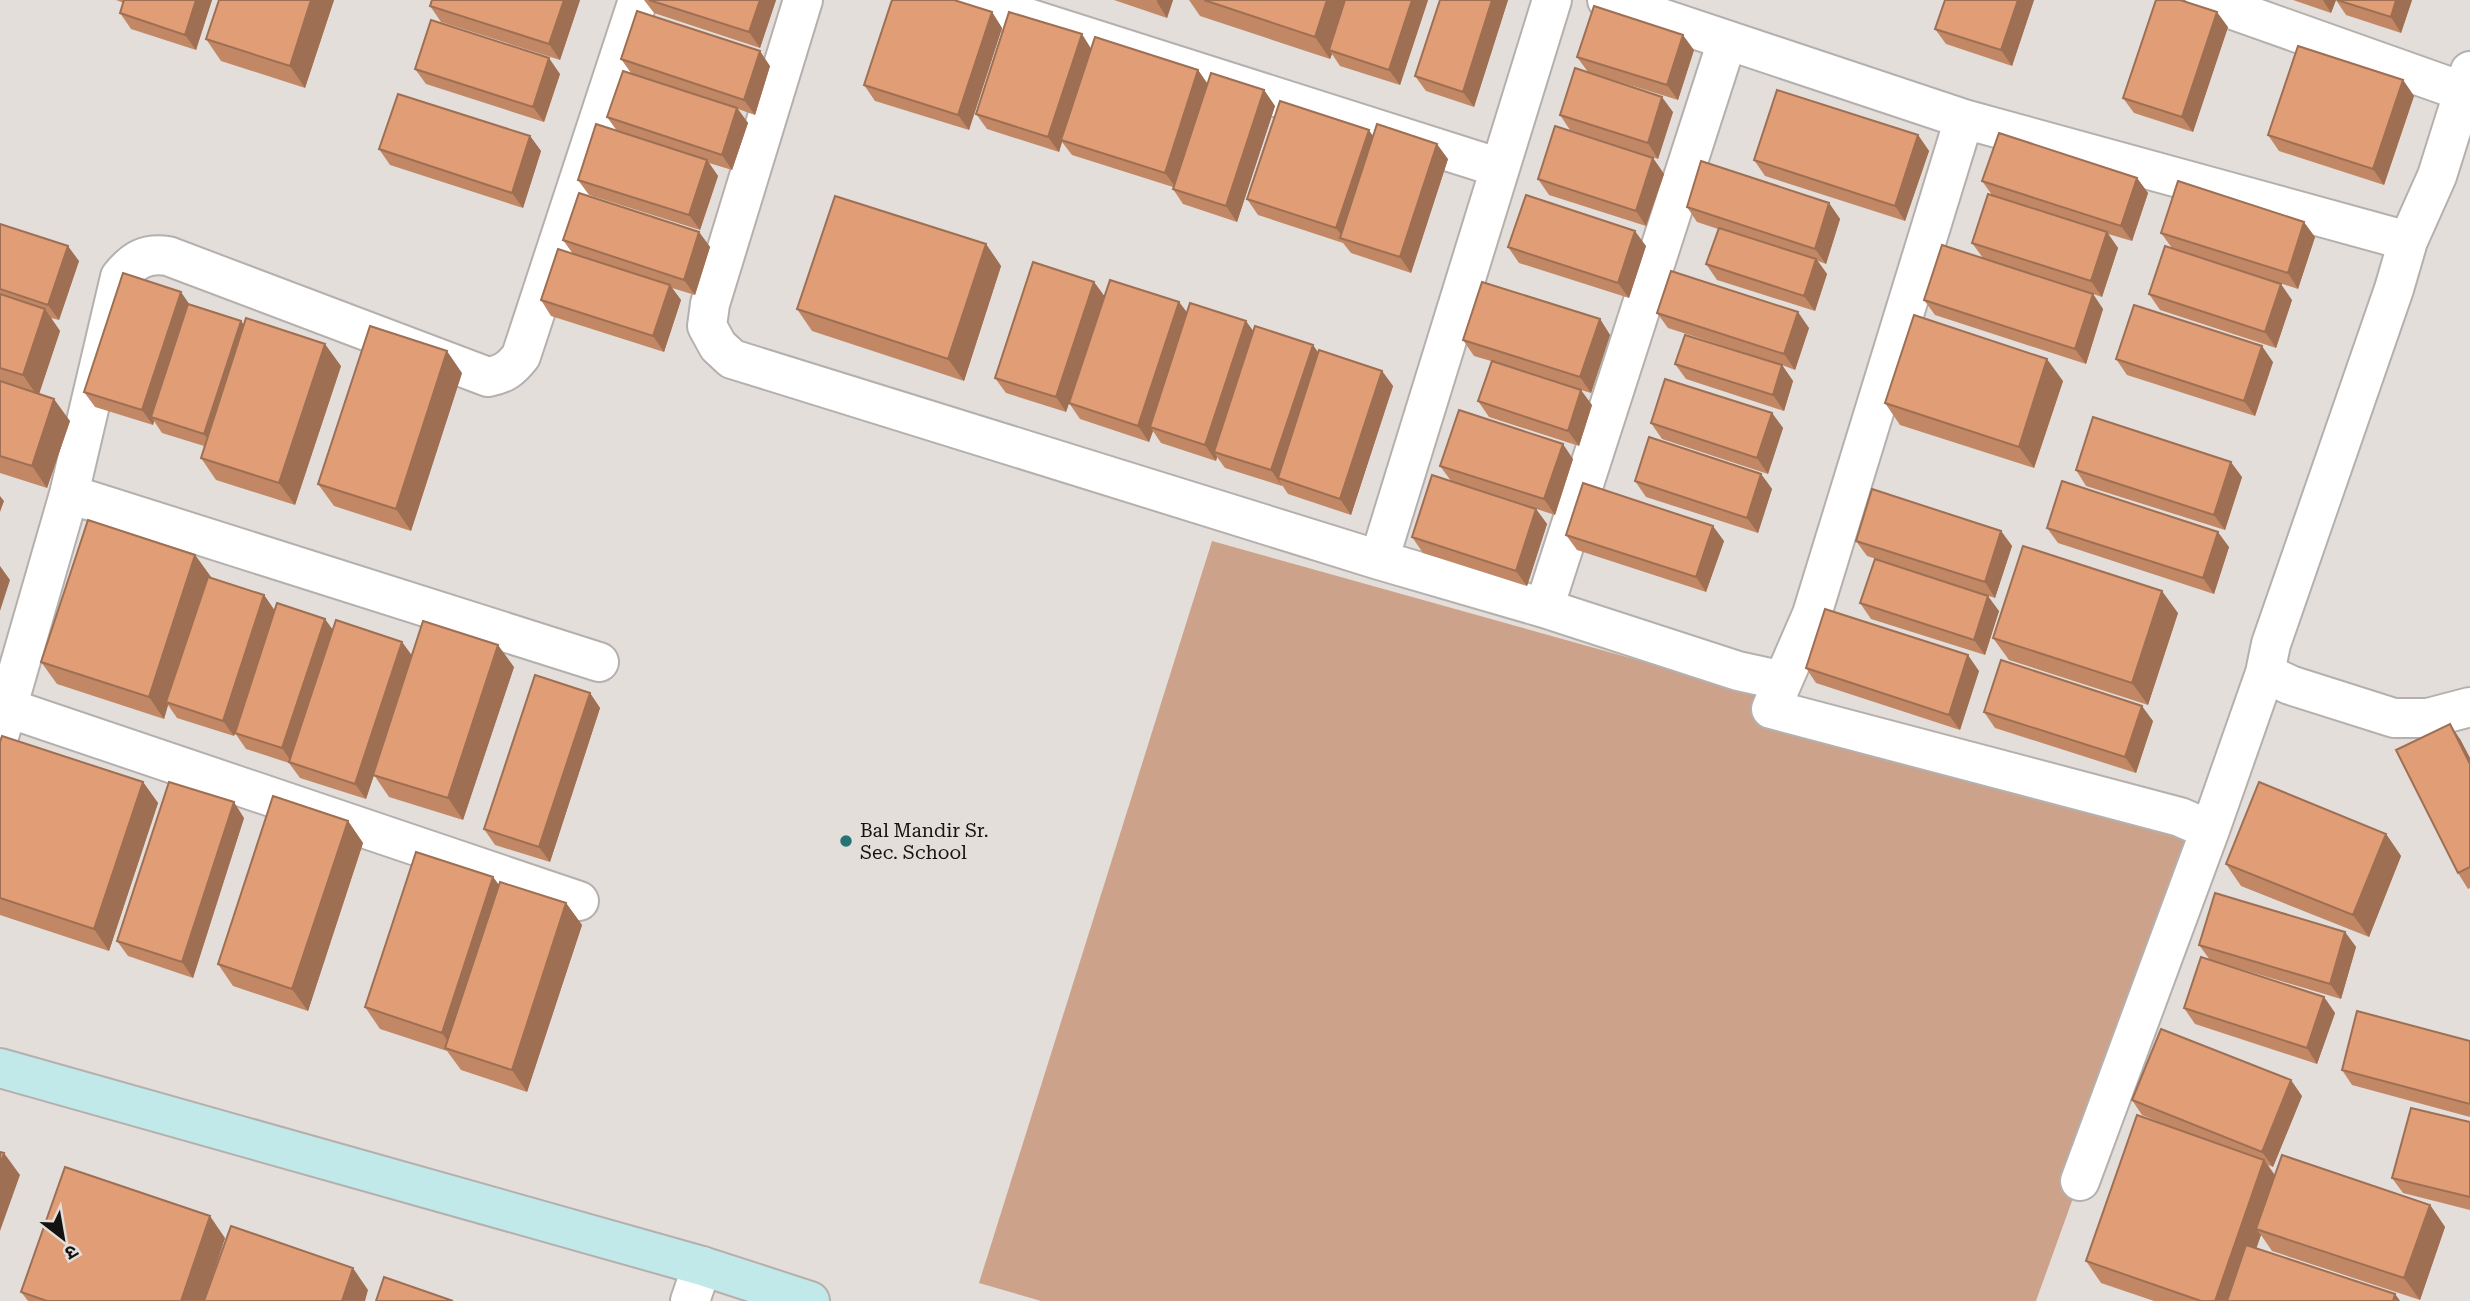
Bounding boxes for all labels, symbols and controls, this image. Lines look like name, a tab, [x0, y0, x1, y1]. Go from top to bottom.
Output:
place label: Bal Mandir Sr. Sec. School	[860, 819, 989, 864]
marker: Bal Mandir Sr. Sec. School	[838, 833, 854, 849]
north arrow	[28, 1203, 98, 1273]
text: उ	[60, 1239, 82, 1265]

